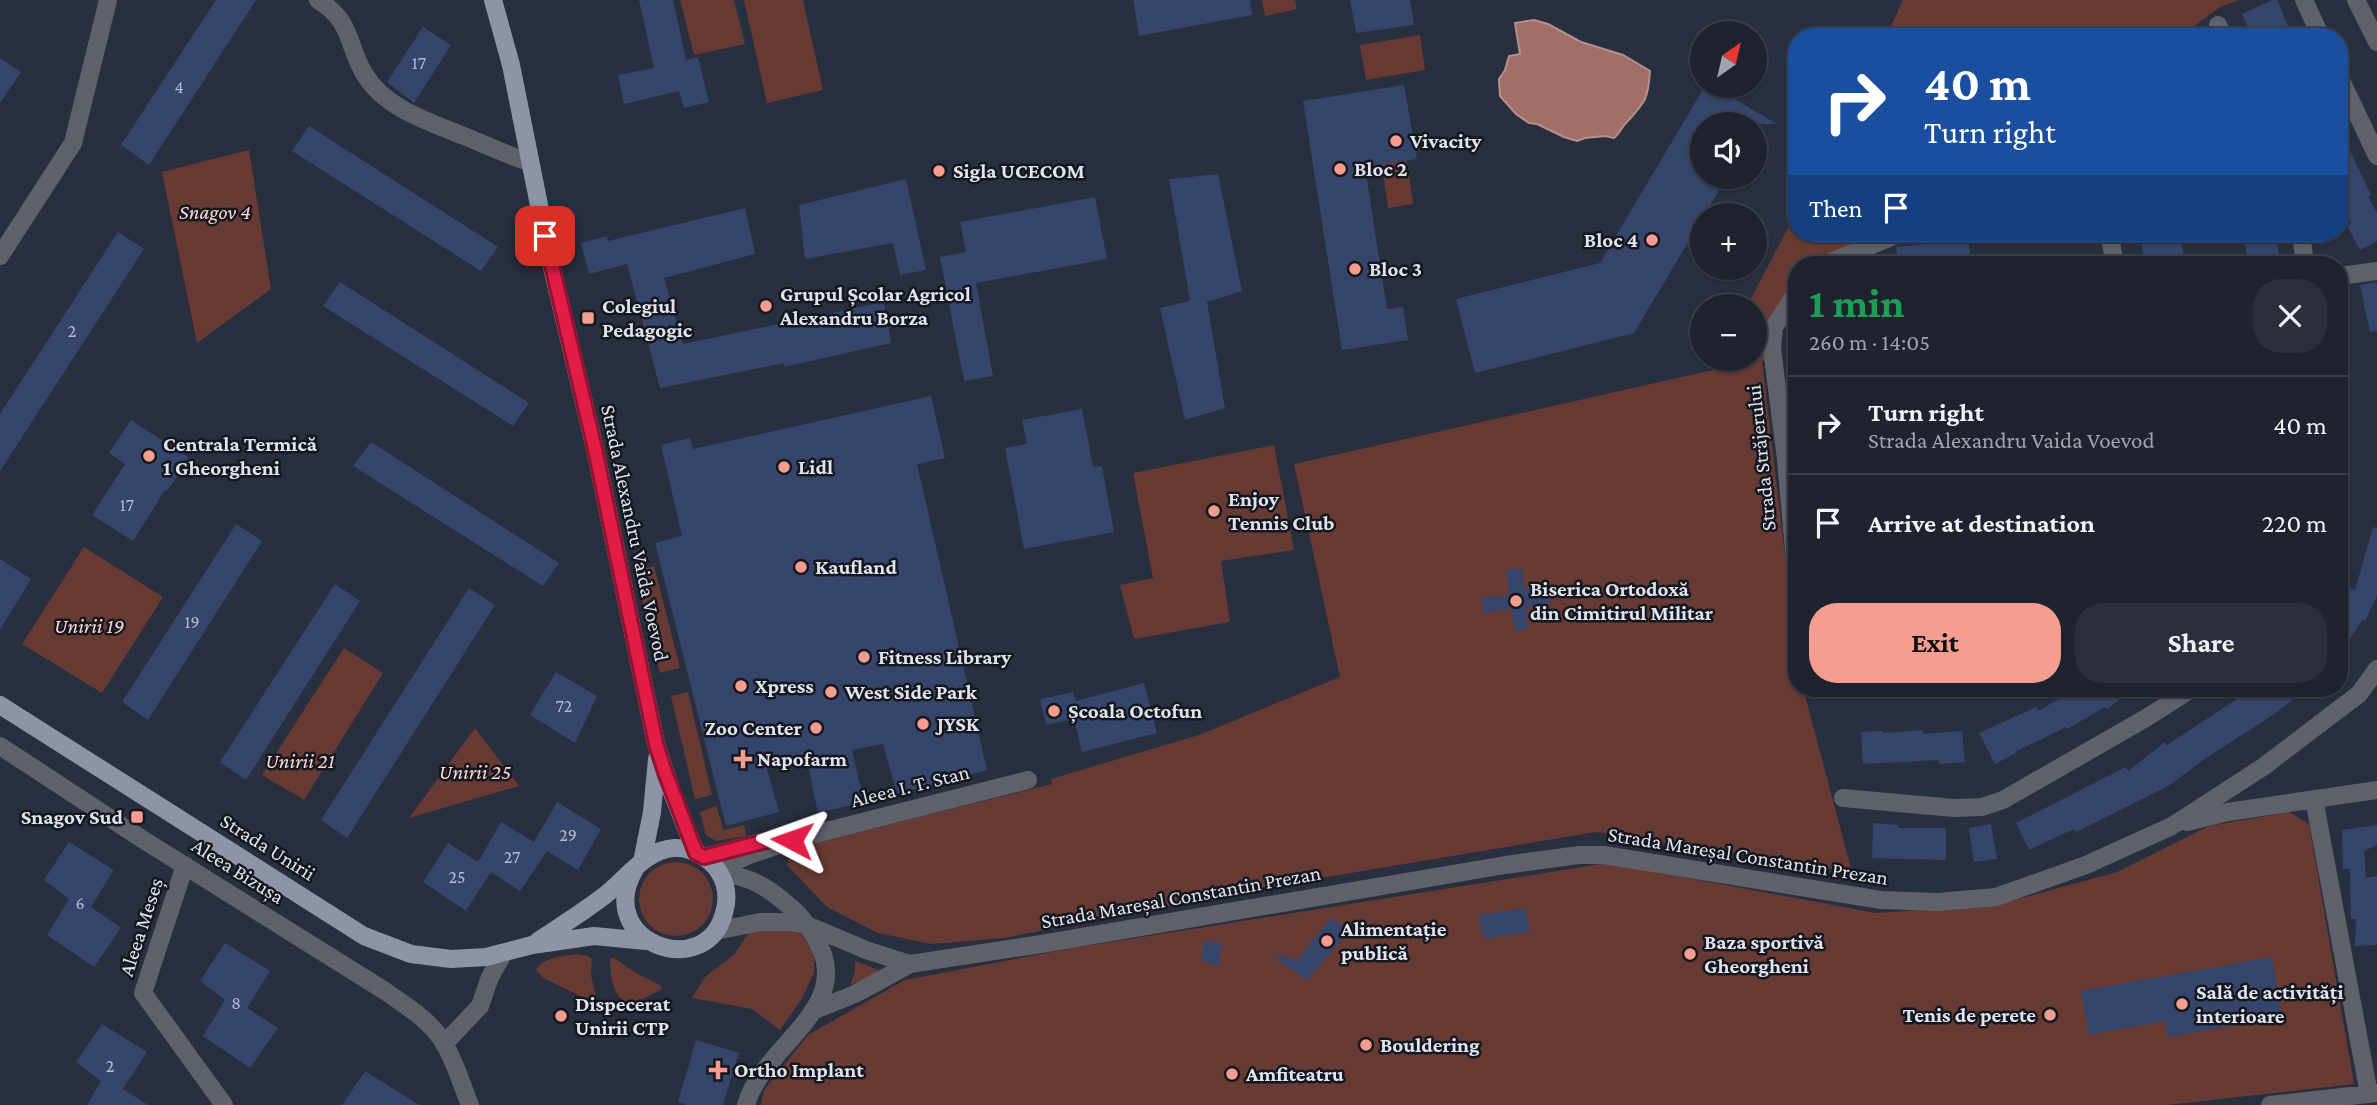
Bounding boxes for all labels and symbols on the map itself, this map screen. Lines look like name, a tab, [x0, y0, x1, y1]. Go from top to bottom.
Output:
north arrow	[1690, 21, 1768, 98]
house number: 17	[412, 53, 426, 73]
house number: 4	[174, 77, 184, 97]
place label: Vivacity	[1409, 129, 1482, 153]
marker: Vivacity	[1388, 133, 1404, 149]
place label: Bloc 2	[1354, 157, 1408, 181]
place label: Sigla UCECOM	[953, 159, 1085, 183]
marker: Bloc 2	[1332, 161, 1348, 177]
marker: Sigla UCECOM	[931, 163, 947, 179]
park label: Snagov 4	[179, 200, 251, 224]
pin	[515, 206, 575, 266]
place label: Bloc 4	[1584, 228, 1638, 252]
marker: Bloc 4	[1644, 232, 1660, 248]
place label: Bloc 3	[1369, 257, 1422, 281]
marker: Bloc 3	[1347, 261, 1363, 277]
place label: Grupul Școlar Agricol Alexandru Borza	[779, 282, 971, 330]
place label: Colegiul Pedagogic	[602, 294, 693, 342]
marker: Grupul Școlar Agricol Alexandru Borza	[758, 298, 774, 314]
marker: Colegiul Pedagogic	[580, 310, 596, 326]
house number: 2	[68, 321, 76, 341]
street label: Strada Străjerului	[1741, 383, 1781, 532]
street label: Strada Alexandru Vaida Voevod	[596, 403, 674, 663]
place label: Centrala Termică 1 Gheorgheni	[163, 432, 318, 480]
marker: Centrala Termică 1 Gheorgheni	[141, 448, 157, 464]
place label: Lidl	[798, 455, 833, 479]
marker: Lidl	[776, 459, 792, 475]
place label: Enjoy Tennis Club	[1228, 487, 1335, 535]
house number: 17	[120, 495, 134, 515]
marker: Enjoy Tennis Club	[1206, 503, 1222, 519]
place label: Kaufland	[815, 555, 897, 579]
marker: Kaufland	[793, 559, 809, 575]
place label: Biserica Ortodoxă din Cimitirul Militar	[1530, 577, 1714, 625]
marker: Biserica Ortodoxă din Cimitirul Militar	[1508, 593, 1524, 609]
house number: 19	[184, 612, 200, 632]
park label: Unirii 19	[54, 614, 124, 638]
place label: Fitness Library	[878, 645, 1012, 669]
marker: Fitness Library	[856, 649, 872, 665]
place label: Xpress	[755, 674, 814, 698]
marker: Xpress	[733, 678, 749, 694]
place label: West Side Park	[844, 680, 977, 704]
marker: West Side Park	[823, 684, 839, 700]
house number: 72	[556, 696, 572, 716]
place label: Școala Octofun	[1068, 699, 1202, 724]
marker: Școala Octofun	[1046, 703, 1062, 719]
place label: JYSK	[935, 712, 980, 736]
place label: Zoo Center	[705, 716, 803, 740]
marker: JYSK	[915, 716, 931, 732]
marker: Zoo Center	[808, 720, 824, 736]
place label: Napofarm	[757, 747, 847, 771]
park label: Unirii 21	[265, 749, 335, 773]
marker: Napofarm	[735, 751, 751, 767]
park label: Unirii 25	[439, 760, 511, 784]
street label: Aleea I. T. Stan	[848, 760, 972, 812]
position arrow	[755, 803, 829, 877]
place label: Snagov Sud	[21, 805, 124, 829]
street label: Strada Unirii	[216, 808, 320, 886]
marker: Snagov Sud	[129, 809, 145, 825]
street label: Strada Mareșal Constantin Prezan	[1606, 822, 1890, 891]
house number: 29	[559, 825, 577, 845]
street label: Aleea Bizușa	[187, 833, 289, 910]
house number: 27	[504, 847, 520, 867]
street label: Strada Mareșal Constantin Prezan	[1039, 861, 1323, 934]
house number: 25	[448, 867, 466, 887]
street label: Aleea Meseș	[114, 875, 169, 979]
house number: 6	[75, 893, 85, 913]
place label: Alimentație publică	[1340, 917, 1447, 965]
place label: Baza sportivă Gheorgheni	[1704, 930, 1825, 978]
marker: Alimentație publică	[1319, 933, 1335, 949]
marker: Baza sportivă Gheorgheni	[1682, 946, 1698, 962]
place label: Sală de activități interioare	[2196, 980, 2344, 1028]
place label: Dispecerat Unirii CTP	[575, 992, 671, 1040]
house number: 8	[231, 993, 241, 1013]
marker: Sală de activități interioare	[2174, 996, 2190, 1012]
place label: Tenis de perete	[1902, 1003, 2036, 1027]
marker: Tenis de perete	[2042, 1007, 2058, 1023]
marker: Dispecerat Unirii CTP	[553, 1008, 569, 1024]
place label: Bouldering	[1380, 1033, 1480, 1057]
marker: Bouldering	[1358, 1037, 1374, 1053]
house number: 2	[106, 1056, 114, 1076]
place label: Ortho Implant	[734, 1058, 864, 1082]
marker: Ortho Implant	[708, 1060, 728, 1080]
place label: Amfiteatru	[1245, 1062, 1344, 1086]
marker: Amfiteatru	[1224, 1066, 1240, 1082]

